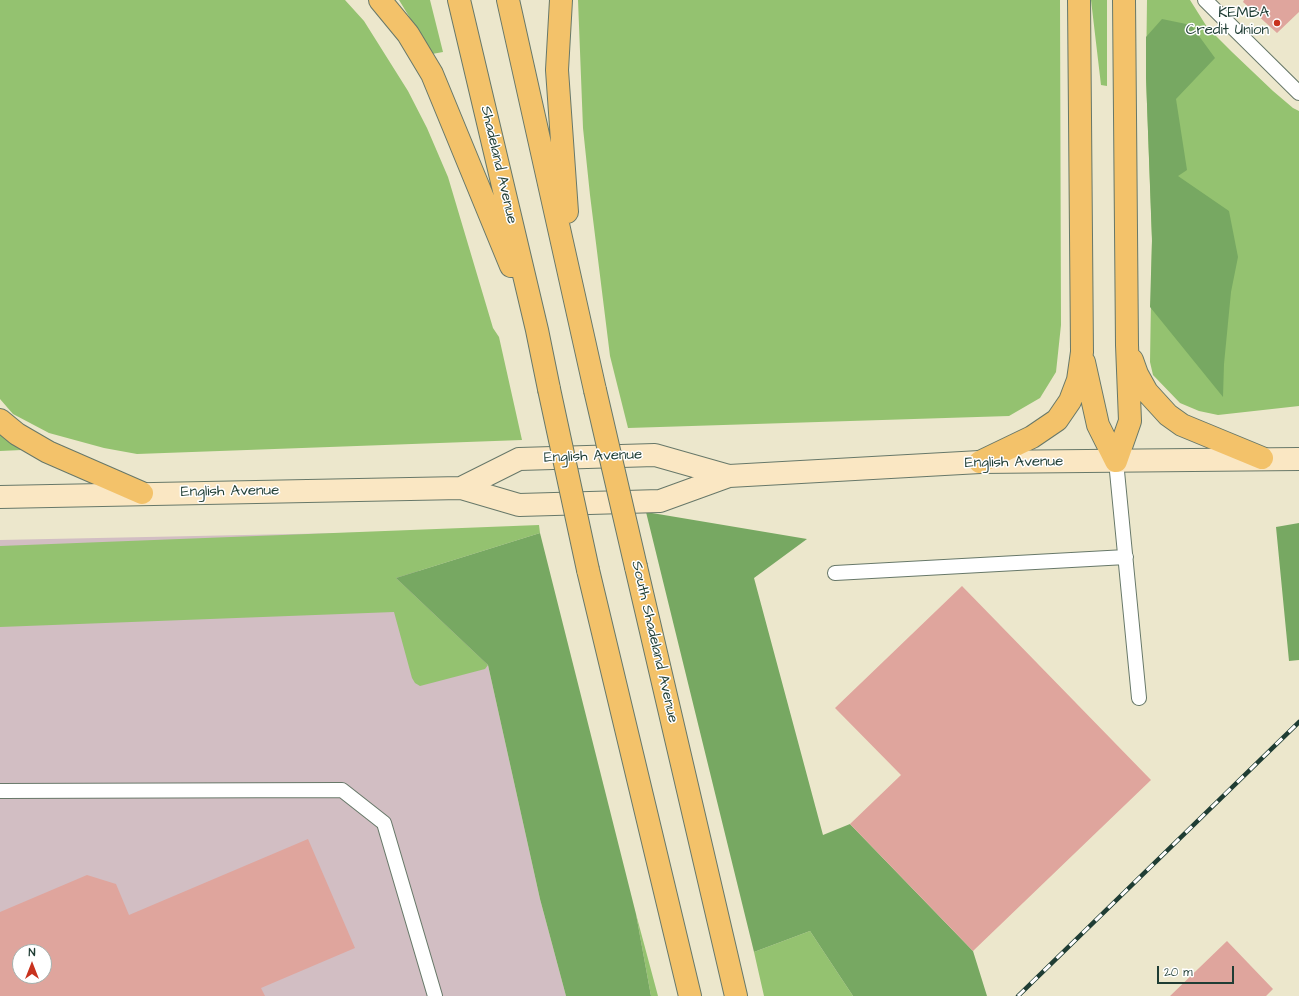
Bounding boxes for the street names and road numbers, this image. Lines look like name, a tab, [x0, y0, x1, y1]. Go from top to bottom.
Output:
street label: Shadeland Avenue	[476, 104, 520, 226]
street label: English Avenue	[543, 446, 643, 468]
street label: English Avenue	[965, 453, 1063, 473]
street label: English Avenue	[181, 482, 279, 502]
street label: South Shadeland Avenue	[627, 559, 681, 725]

